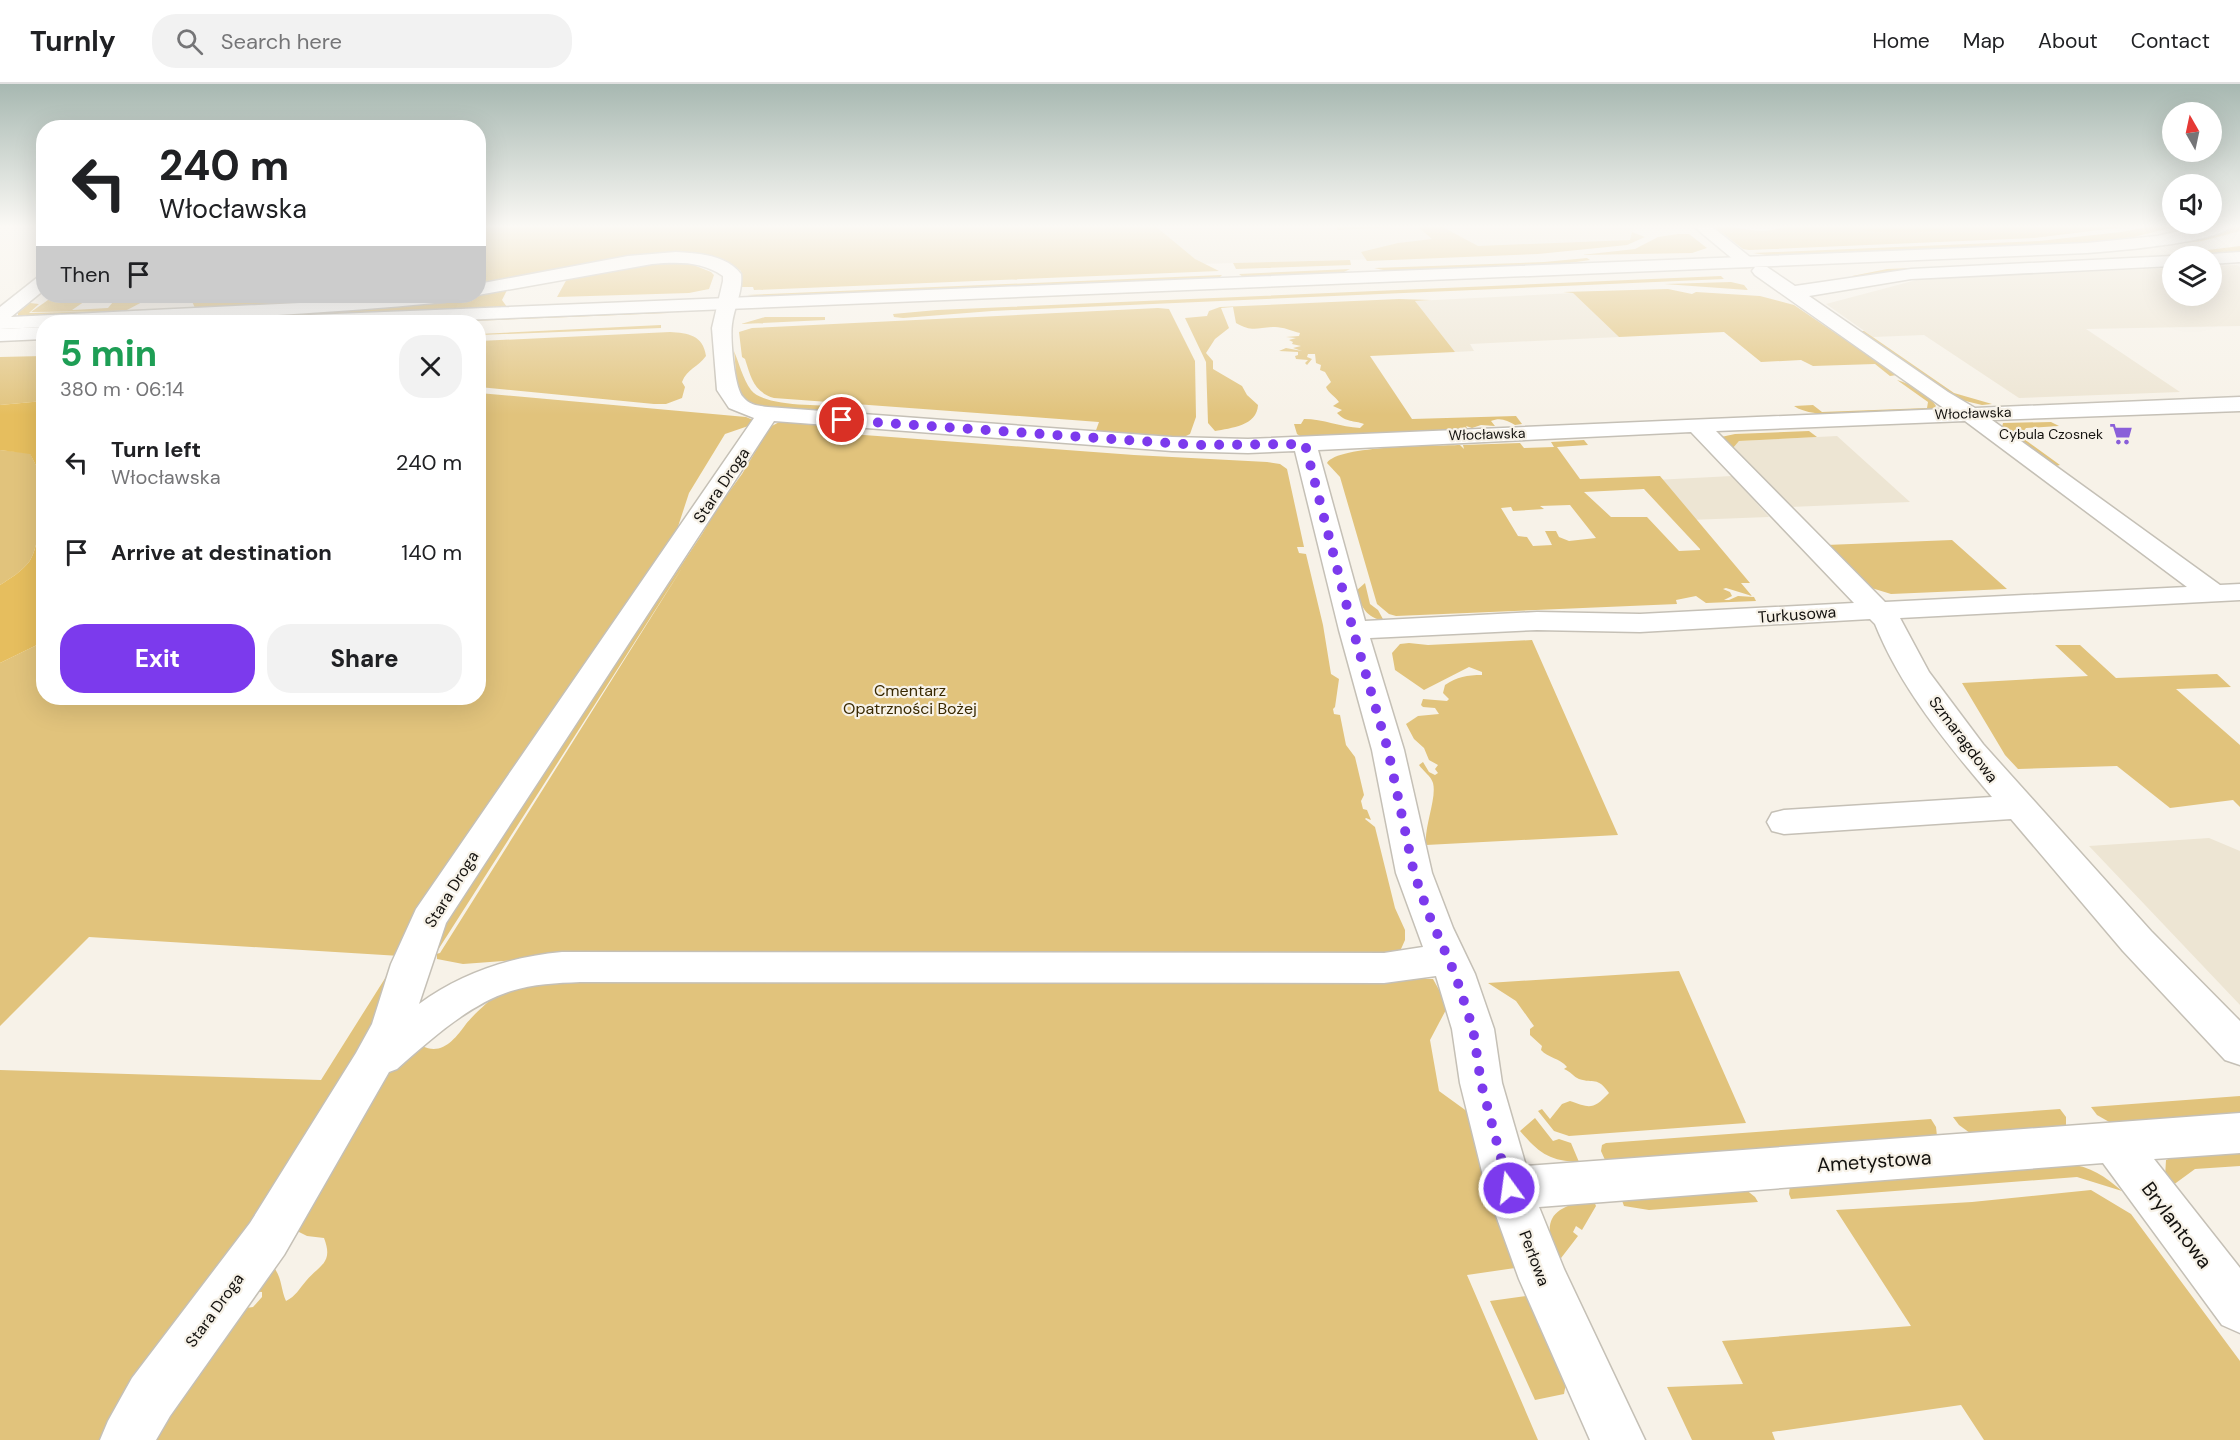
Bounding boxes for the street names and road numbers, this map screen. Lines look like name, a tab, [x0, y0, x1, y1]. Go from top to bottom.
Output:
street label: Włocławska	[1934, 403, 2012, 423]
street label: Włocławska	[1448, 424, 1526, 444]
street label: Stara Droga	[689, 444, 754, 527]
street label: Turkusowa	[1757, 601, 1837, 628]
street label: Szmaragdowa	[1924, 692, 2003, 787]
street label: Stara Droga	[420, 847, 483, 932]
street label: Ametystowa	[1816, 1144, 1932, 1178]
street label: Brylantowa	[2136, 1176, 2218, 1274]
street label: Perłowa	[1514, 1228, 1555, 1289]
street label: Stara Droga	[180, 1269, 248, 1351]

